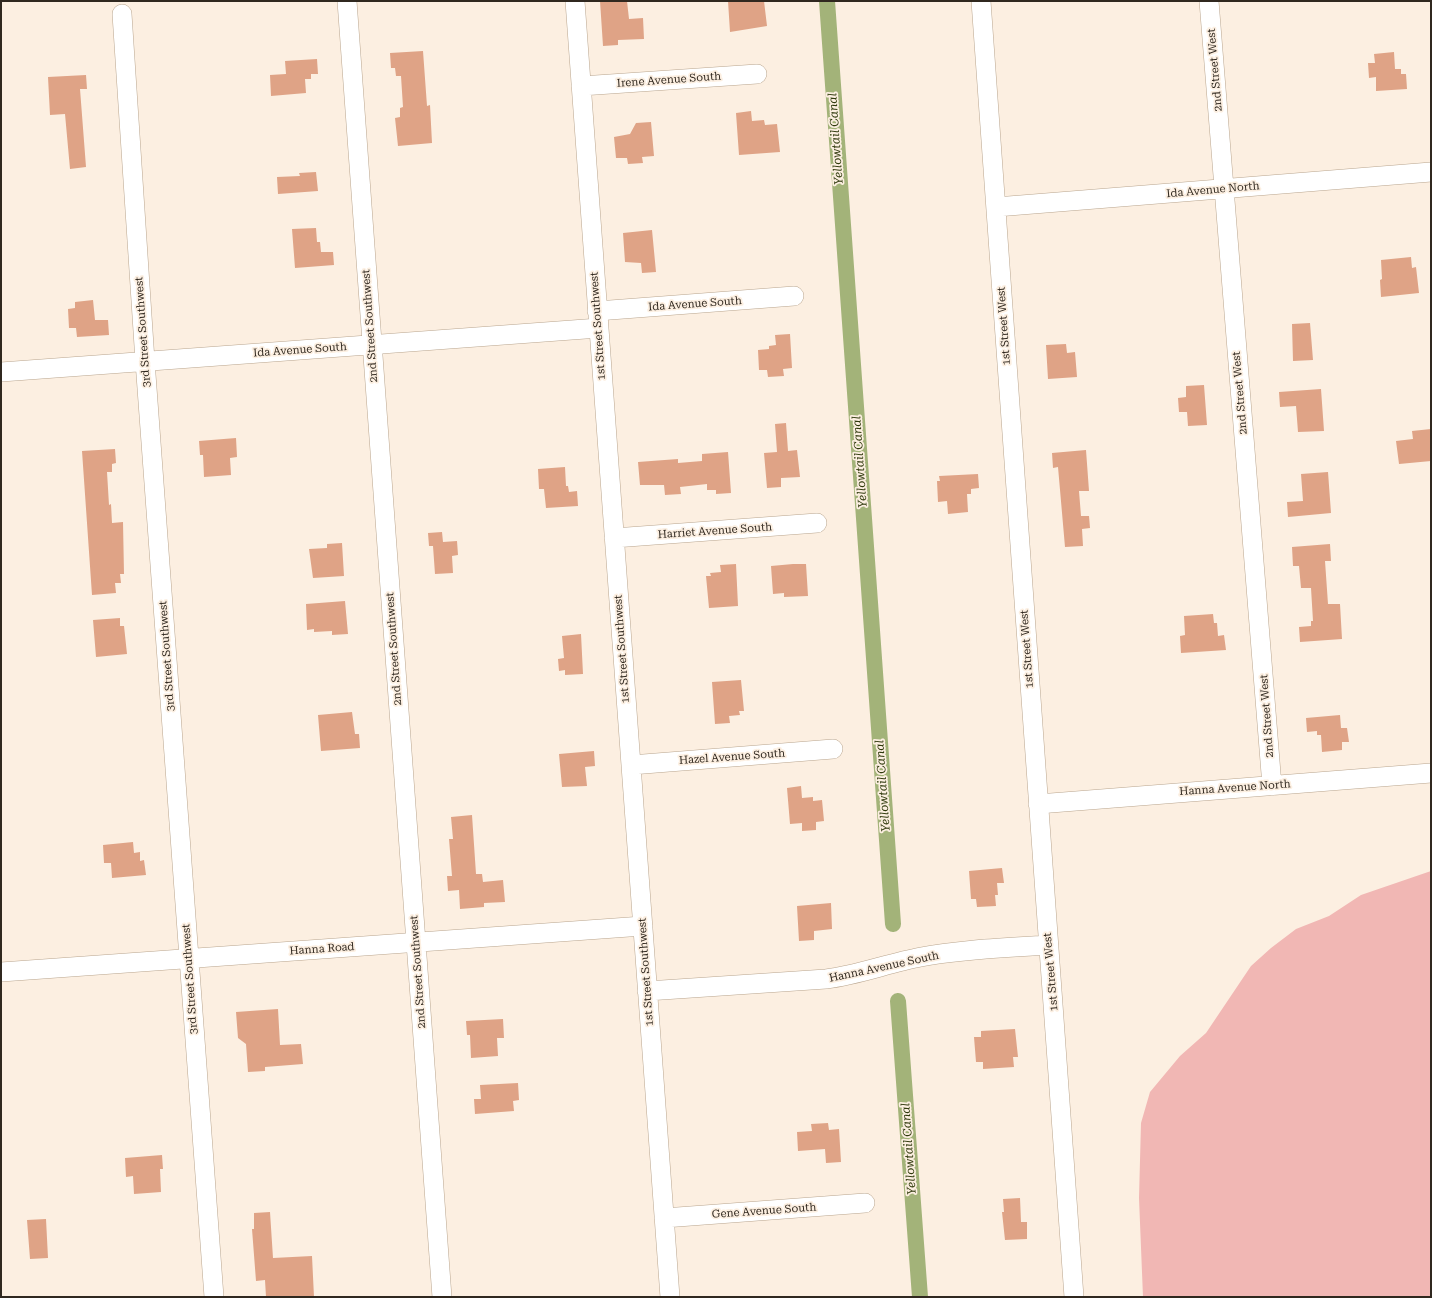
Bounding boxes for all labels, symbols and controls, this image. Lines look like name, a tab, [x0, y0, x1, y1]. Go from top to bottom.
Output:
street label: 2nd Street West	[1205, 28, 1225, 112]
street label: Irene Avenue South	[616, 70, 722, 90]
water label: Yellowtail Canal	[826, 92, 846, 186]
street label: Ida Avenue North	[1166, 179, 1260, 201]
street label: 2nd Street Southwest	[359, 269, 381, 383]
street label: 1st Street Southwest	[588, 271, 608, 381]
street label: 3rd Street Southwest	[133, 276, 153, 388]
street label: 1st Street West	[995, 286, 1013, 366]
street label: Ida Avenue South	[648, 294, 742, 314]
street label: Ida Avenue South	[253, 340, 347, 360]
street label: 2nd Street West	[1230, 351, 1250, 435]
water label: Yellowtail Canal	[850, 415, 870, 509]
street label: Harriet Avenue South	[657, 520, 773, 542]
street label: 2nd Street Southwest	[383, 592, 405, 706]
street label: 1st Street Southwest	[612, 594, 632, 704]
street label: 3rd Street Southwest	[157, 600, 177, 712]
street label: 1st Street West	[1018, 609, 1036, 689]
street label: 2nd Street West	[1258, 674, 1276, 758]
water label: Yellowtail Canal	[873, 739, 893, 833]
street label: Hazel Avenue South	[678, 747, 786, 767]
street label: Hanna Avenue North	[1179, 778, 1291, 798]
street label: 2nd Street Southwest	[407, 915, 429, 1029]
street label: 1st Street Southwest	[636, 917, 656, 1027]
street label: 3rd Street Southwest	[180, 923, 200, 1035]
street label: 1st Street West	[1041, 932, 1061, 1012]
street label: Hanna Road	[289, 940, 355, 958]
street label: Hanna Avenue South	[828, 949, 940, 985]
water label: Yellowtail Canal	[899, 1102, 919, 1196]
street label: Gene Avenue South	[711, 1201, 817, 1221]

